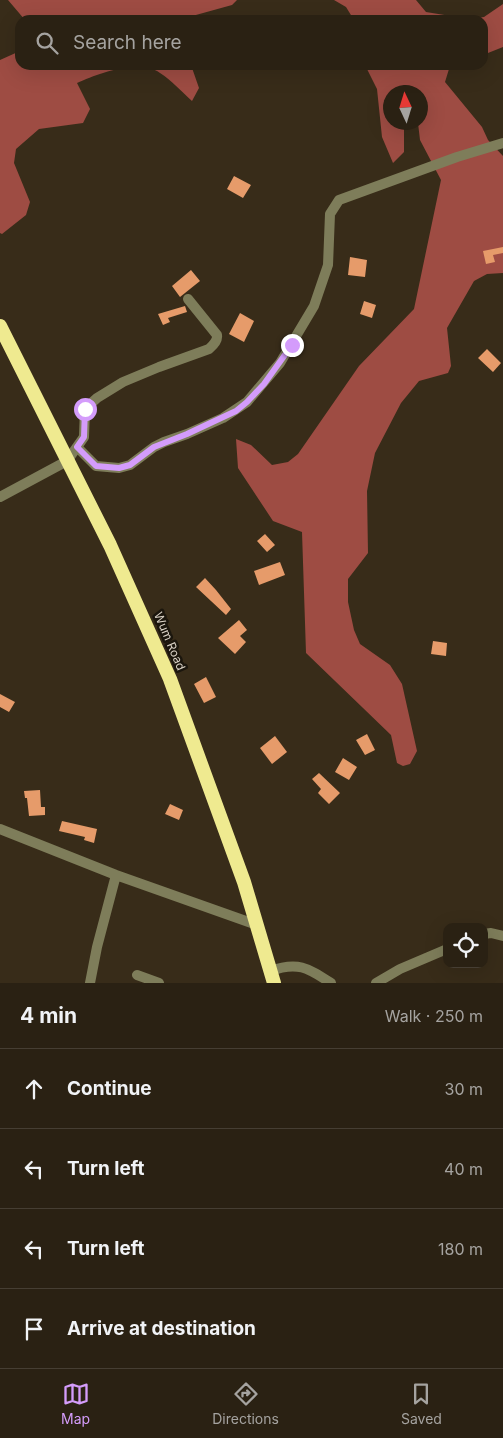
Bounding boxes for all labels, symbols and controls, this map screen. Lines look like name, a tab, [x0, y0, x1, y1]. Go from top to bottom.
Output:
search box	[15, 15, 488, 70]
icon: search	[33, 29, 61, 57]
text: Search here	[73, 31, 182, 54]
north arrow	[383, 85, 428, 130]
route end	[281, 334, 304, 357]
route start	[74, 398, 97, 421]
street label: Wum Road	[151, 610, 189, 672]
map controls	[443, 923, 488, 968]
button: locate	[443, 923, 488, 968]
text: 4 min	[20, 1003, 77, 1028]
text: Walk · 250 m	[385, 1006, 483, 1026]
icon: ahead	[20, 1075, 48, 1103]
text: Continue	[67, 1077, 152, 1100]
text: 30 m	[445, 1079, 483, 1099]
icon: left	[20, 1155, 48, 1183]
text: Turn left	[67, 1157, 145, 1180]
text: 40 m	[444, 1159, 483, 1179]
icon: left	[20, 1235, 48, 1263]
text: Turn left	[67, 1237, 145, 1260]
text: 180 m	[438, 1239, 483, 1259]
icon: arrive	[20, 1315, 48, 1343]
text: Arrive at destination	[67, 1317, 256, 1340]
tab: Map	[61, 1380, 90, 1427]
tab: Directions	[212, 1380, 279, 1427]
tab: Saved	[401, 1380, 442, 1427]

